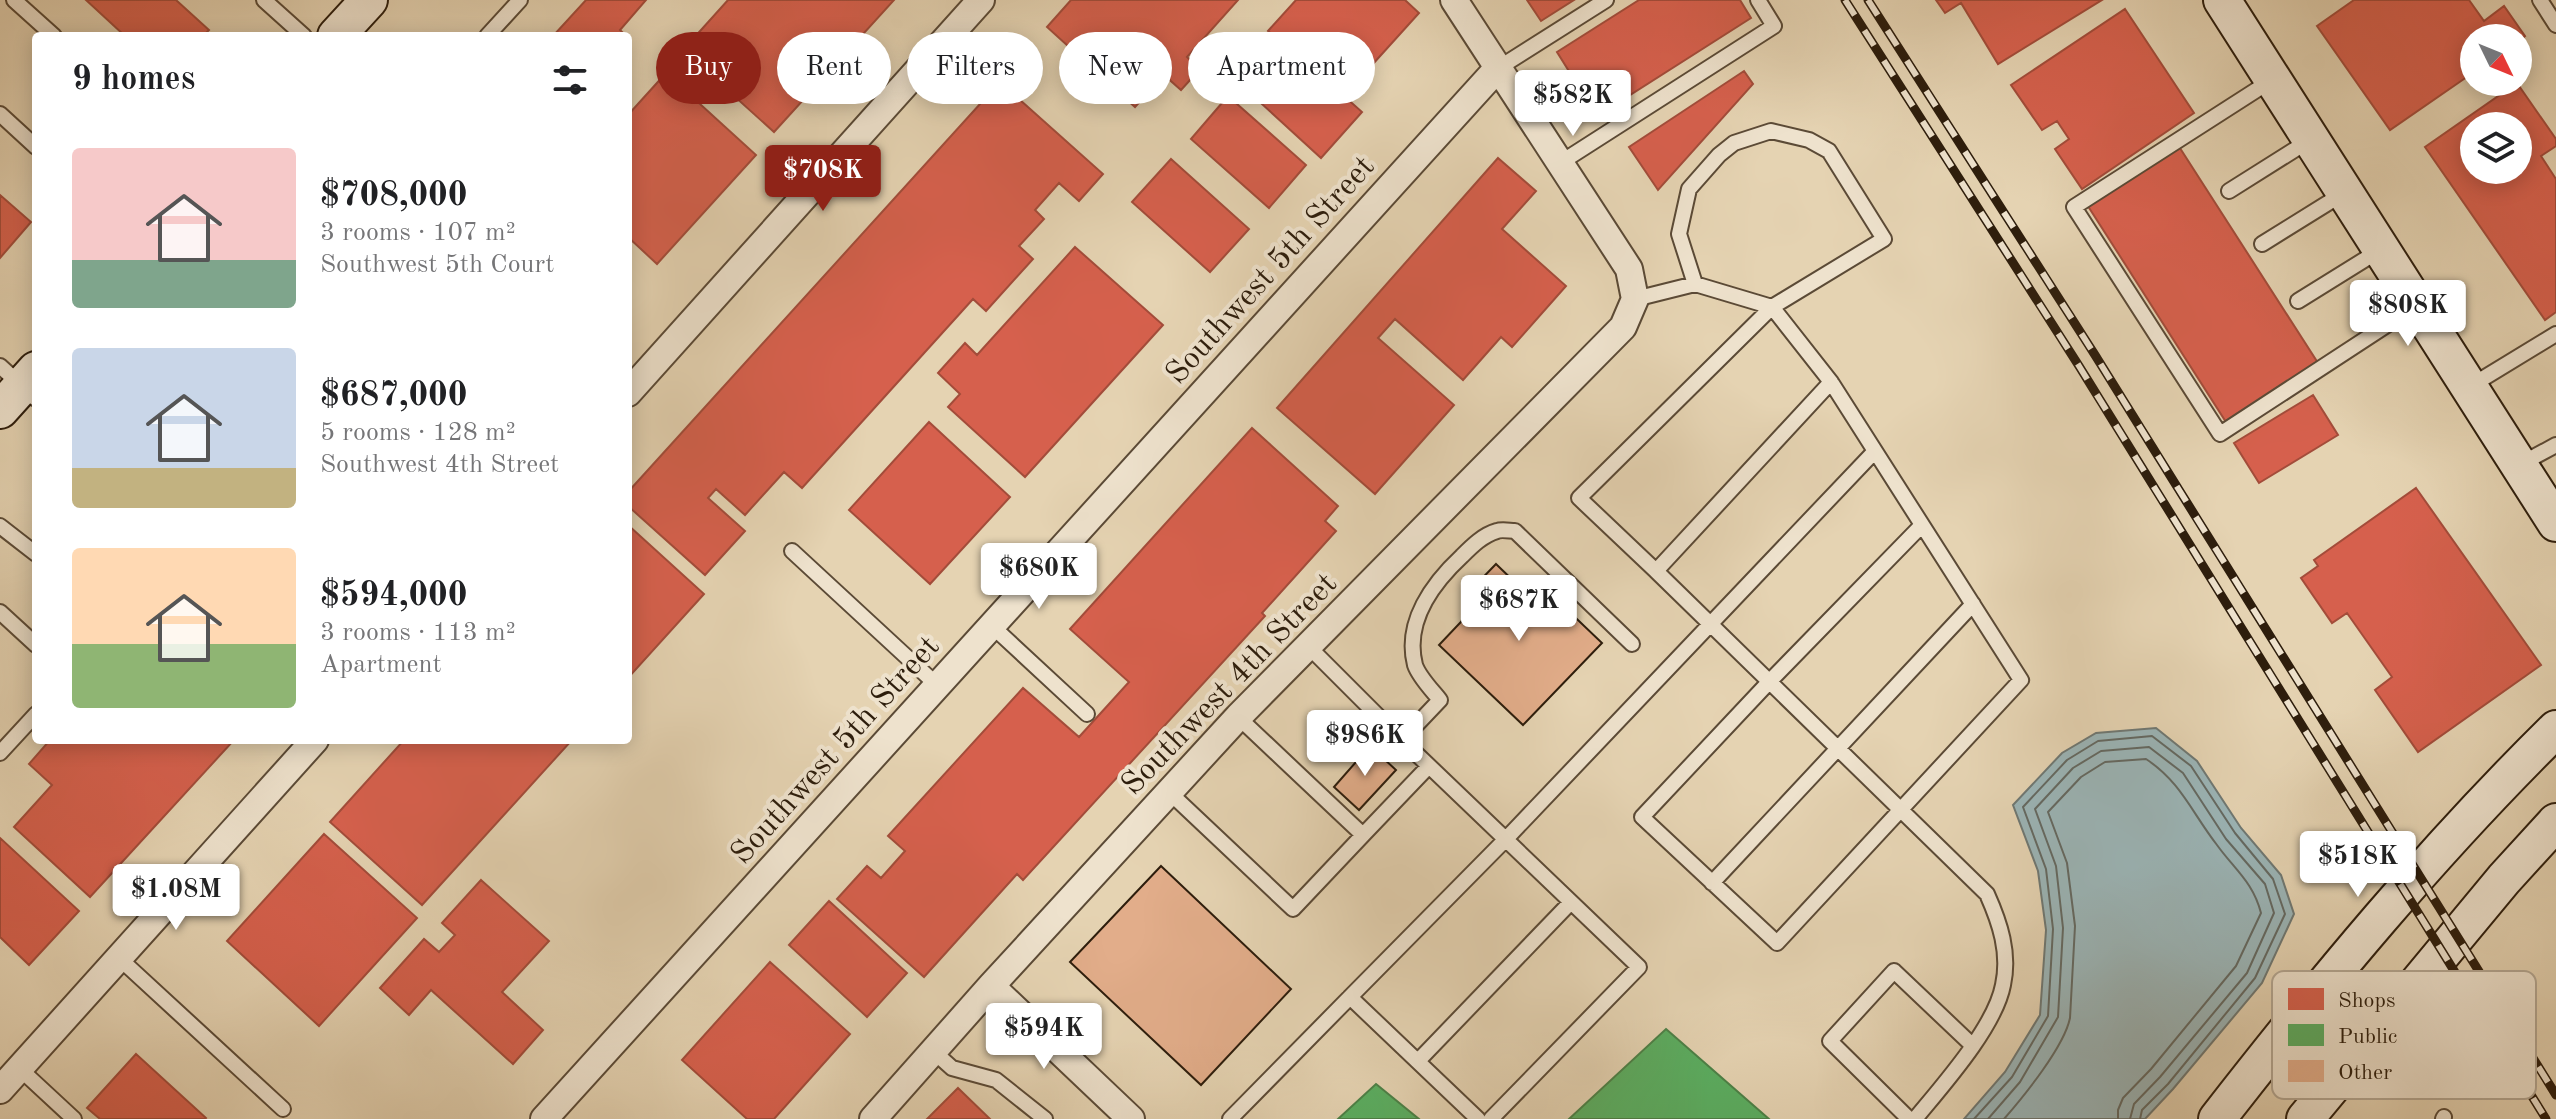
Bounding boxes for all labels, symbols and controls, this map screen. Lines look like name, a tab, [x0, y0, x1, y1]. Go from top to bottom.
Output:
north arrow	[2460, 24, 2532, 96]
map controls	[2460, 24, 2532, 184]
chip: Buy	[656, 32, 761, 104]
chip: Rent	[777, 32, 891, 104]
chip: Filters	[907, 32, 1043, 104]
chip: New	[1059, 32, 1172, 104]
chip: Apartment	[1188, 32, 1375, 104]
icon: filters	[548, 58, 592, 102]
text: 9 homes	[72, 63, 195, 97]
pin: $582K	[1517, 70, 1629, 138]
text: $582K	[1533, 83, 1613, 109]
button: layers	[2460, 112, 2532, 184]
pin: $708K	[767, 145, 879, 213]
street label: Southwest 5th Street	[1161, 151, 1382, 391]
text: $708K	[783, 158, 863, 184]
text: $708,000	[320, 179, 468, 213]
icon: home	[136, 180, 232, 276]
text: 3 rooms · 107 m²	[320, 220, 516, 246]
text: Southwest 5th Court	[320, 252, 554, 278]
pin: $808K	[2352, 280, 2464, 348]
text: $808K	[2368, 293, 2448, 319]
text: $687,000	[320, 379, 468, 413]
icon: home	[136, 380, 232, 476]
text: 5 rooms · 128 m²	[320, 420, 516, 446]
text: Southwest 4th Street	[320, 452, 559, 478]
pin: $680K	[983, 543, 1095, 611]
text: $680K	[999, 556, 1079, 582]
street label: Southwest 4th Street	[1116, 568, 1344, 802]
pin: $687K	[1463, 575, 1575, 643]
text: $594,000	[320, 579, 468, 613]
icon: home	[136, 580, 232, 676]
text: $687K	[1479, 588, 1559, 614]
text: 3 rooms · 113 m²	[320, 620, 516, 646]
street label: Southwest 5th Street	[726, 631, 947, 871]
text: Apartment	[320, 652, 442, 678]
pin: $986K	[1309, 710, 1421, 778]
text: $986K	[1325, 723, 1405, 749]
pin: $518K	[2302, 831, 2414, 899]
text: $518K	[2318, 844, 2398, 870]
pin: $1.08M	[111, 864, 241, 932]
text: $1.08M	[131, 877, 221, 903]
legend	[2272, 971, 2536, 1099]
text: Shops	[2338, 990, 2395, 1012]
pin: $594K	[988, 1003, 1100, 1071]
text: $594K	[1004, 1016, 1084, 1042]
text: Public	[2338, 1026, 2397, 1048]
text: Other	[2338, 1062, 2392, 1084]

